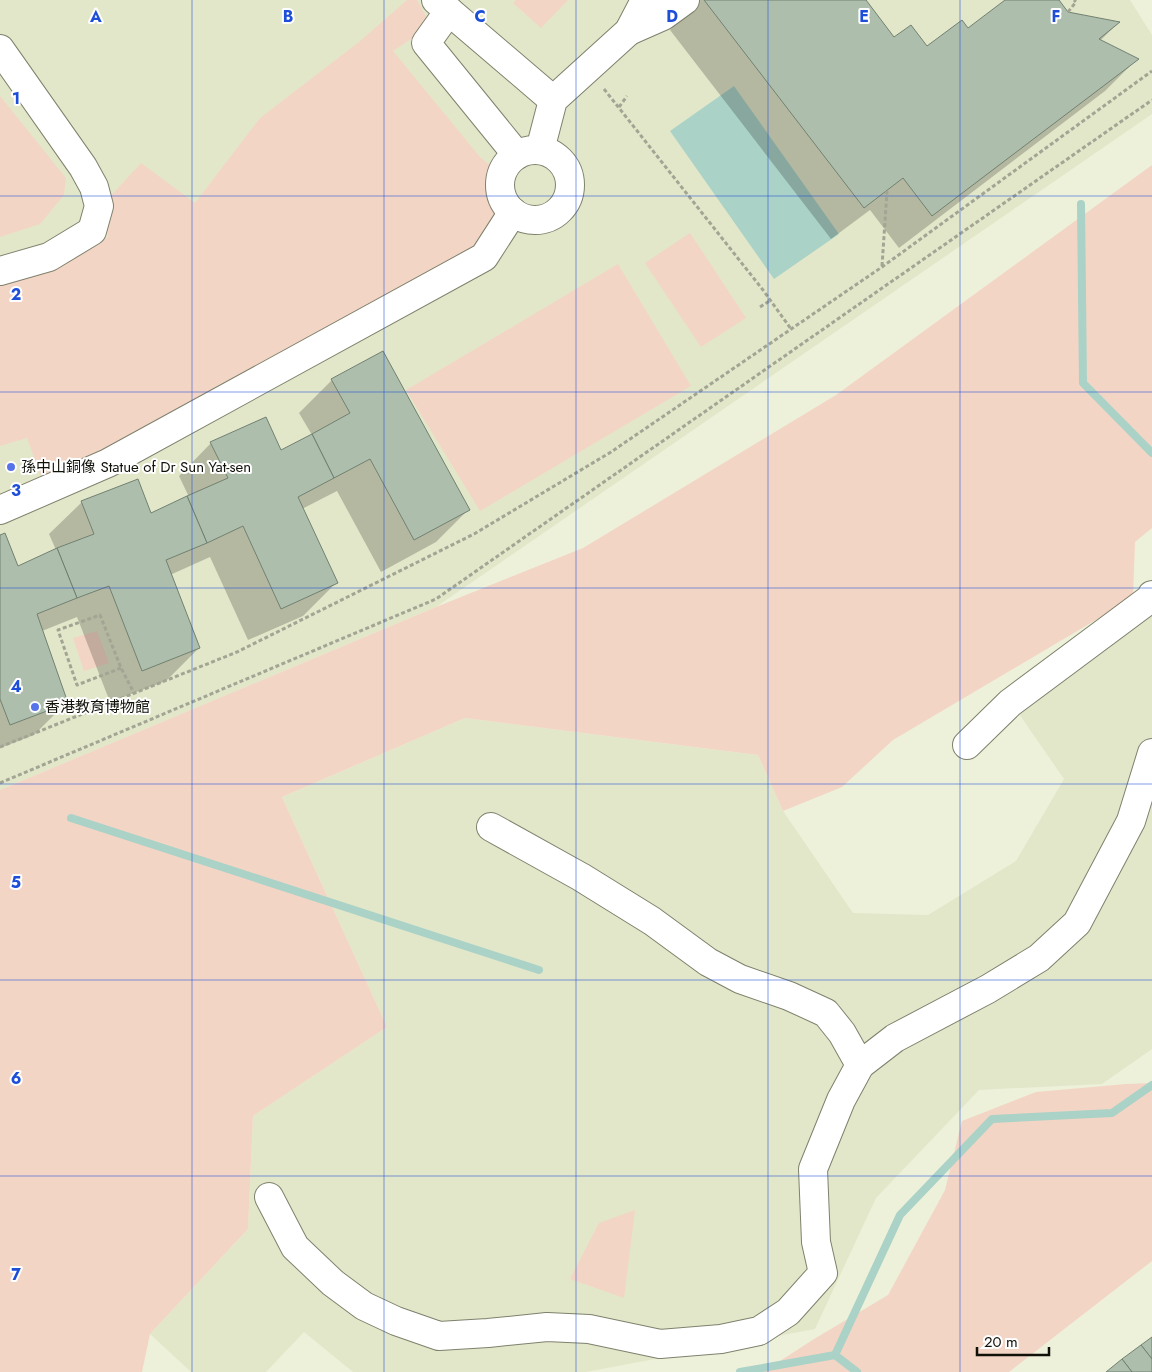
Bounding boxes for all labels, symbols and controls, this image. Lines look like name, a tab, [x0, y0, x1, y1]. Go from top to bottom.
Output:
text: A	[89, 5, 102, 28]
text: B	[283, 5, 293, 28]
text: C	[474, 5, 486, 28]
text: D	[666, 5, 678, 28]
text: E	[859, 5, 869, 28]
text: F	[1052, 5, 1060, 28]
text: 1	[12, 87, 20, 110]
text: 2	[11, 283, 21, 306]
place label: 孫中山銅像 Statue of Dr Sun Yat-sen	[21, 456, 251, 478]
marker: 孫中山銅像 Statue of Dr Sun Yat-sen	[5, 461, 17, 473]
text: 3	[11, 479, 21, 502]
text: 4	[10, 675, 22, 698]
place label: 香港教育博物館	[45, 696, 150, 718]
marker: 香港教育博物館	[29, 701, 41, 713]
text: 5	[11, 871, 21, 894]
text: 6	[11, 1067, 21, 1090]
text: 7	[11, 1263, 21, 1286]
scale bar	[977, 1324, 1050, 1356]
text: 20 m	[984, 1331, 1018, 1353]

